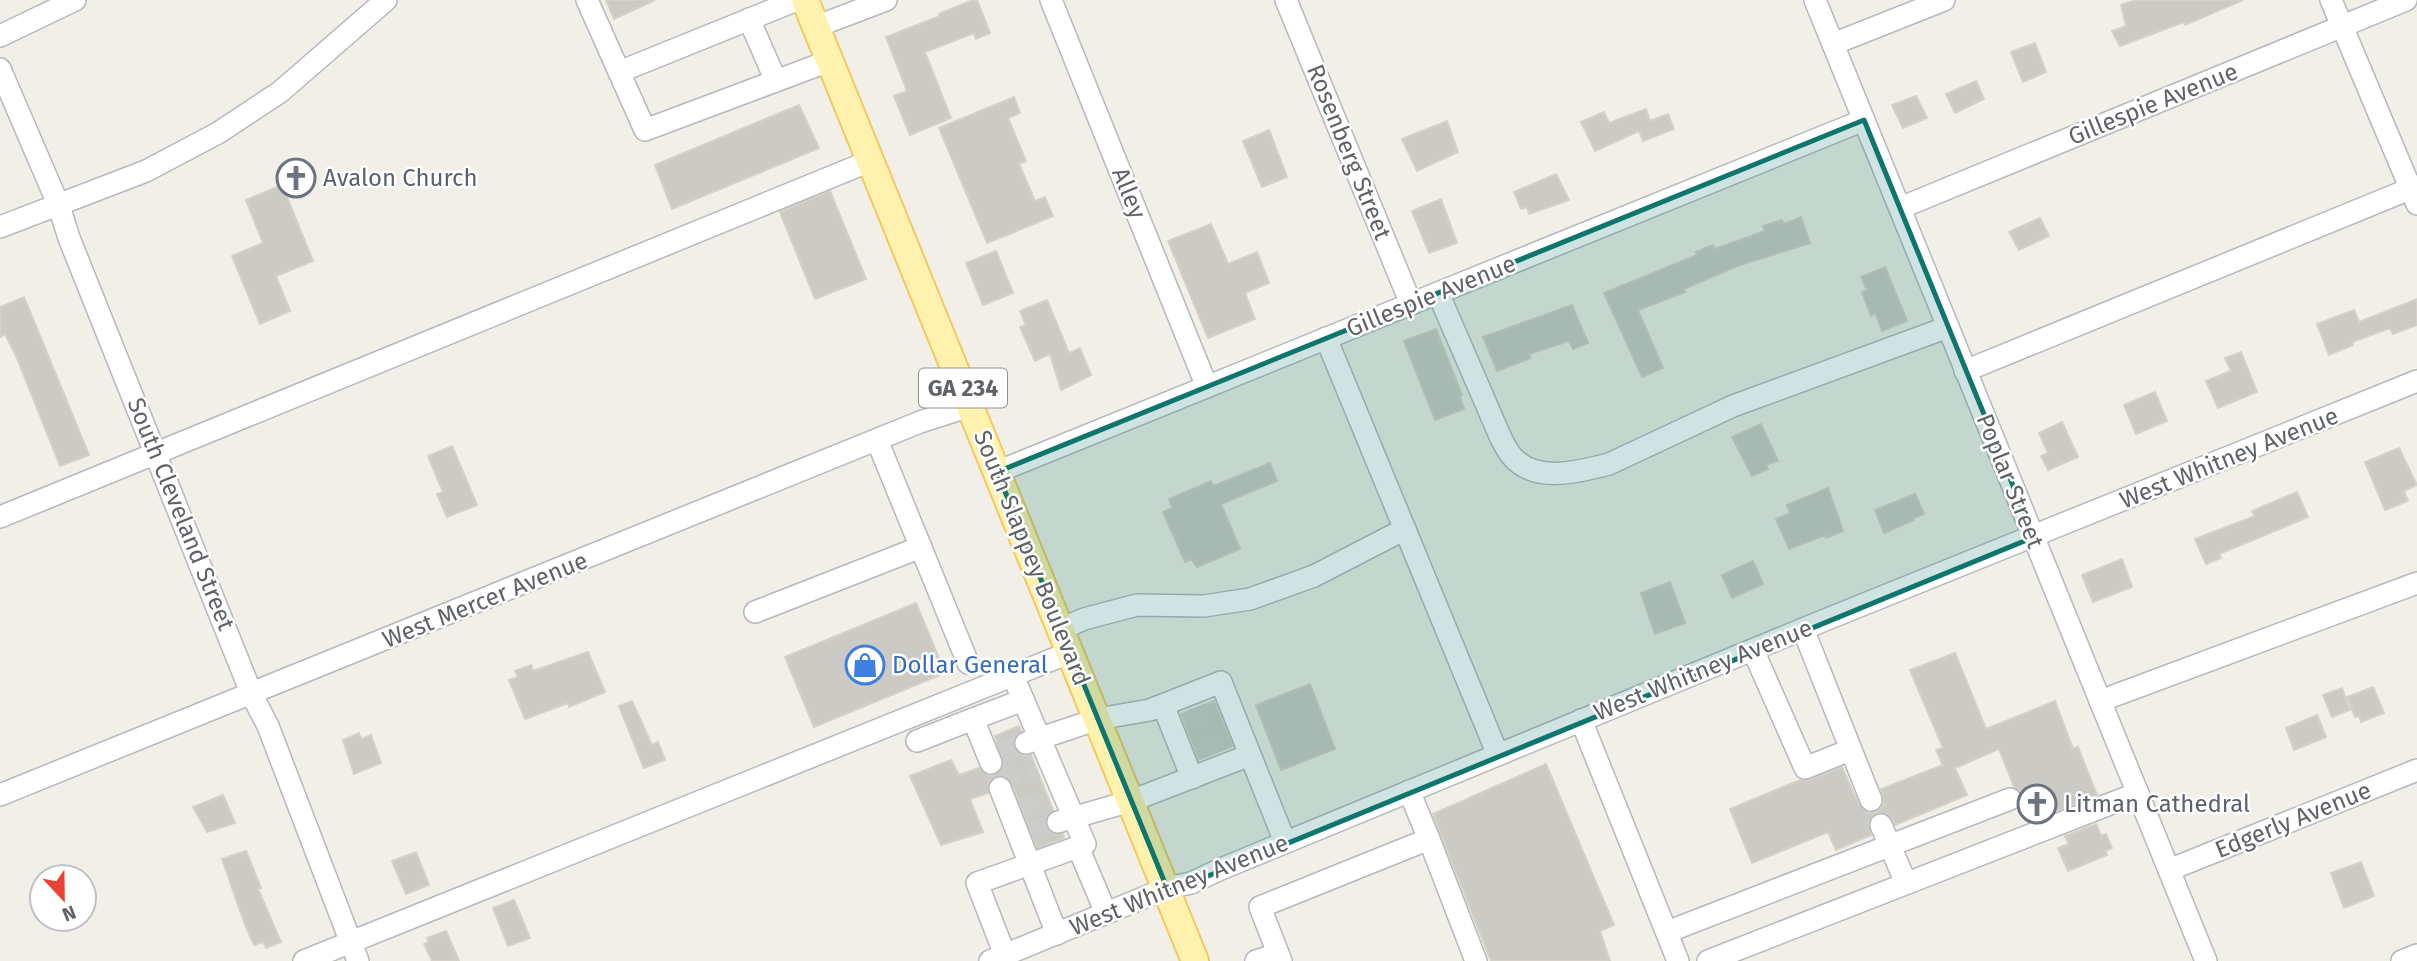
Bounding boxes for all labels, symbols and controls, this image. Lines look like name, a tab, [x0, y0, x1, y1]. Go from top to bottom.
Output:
street label: Gillespie Avenue	[2064, 57, 2242, 151]
street label: Rosenberg Street	[1301, 60, 1397, 244]
church icon: Avalon Church	[275, 157, 317, 199]
street label: Alley	[1106, 163, 1152, 223]
place label: Avalon Church	[323, 164, 478, 192]
street label: Gillespie Avenue	[1342, 249, 1520, 343]
road number: GA 234	[919, 368, 1007, 408]
street label: South Cleveland Street	[122, 394, 241, 634]
street label: West Whitney Avenue	[2116, 401, 2342, 515]
street label: Poplar Street	[1970, 410, 2050, 552]
street label: South Slappey Boulevard	[968, 426, 1096, 690]
street label: West Mercer Avenue	[378, 546, 592, 654]
street label: West Whitney Avenue	[1590, 613, 1816, 727]
shop icon: Dollar General	[844, 644, 886, 686]
place label: Dollar General	[892, 651, 1048, 679]
street label: Edgerly Avenue	[2211, 776, 2375, 864]
church icon: Litman Cathedral	[2016, 783, 2058, 825]
place label: Litman Cathedral	[2064, 790, 2250, 818]
street label: West Whitney Avenue	[1066, 828, 1292, 942]
north arrow	[28, 863, 98, 933]
text: N	[59, 900, 79, 926]

